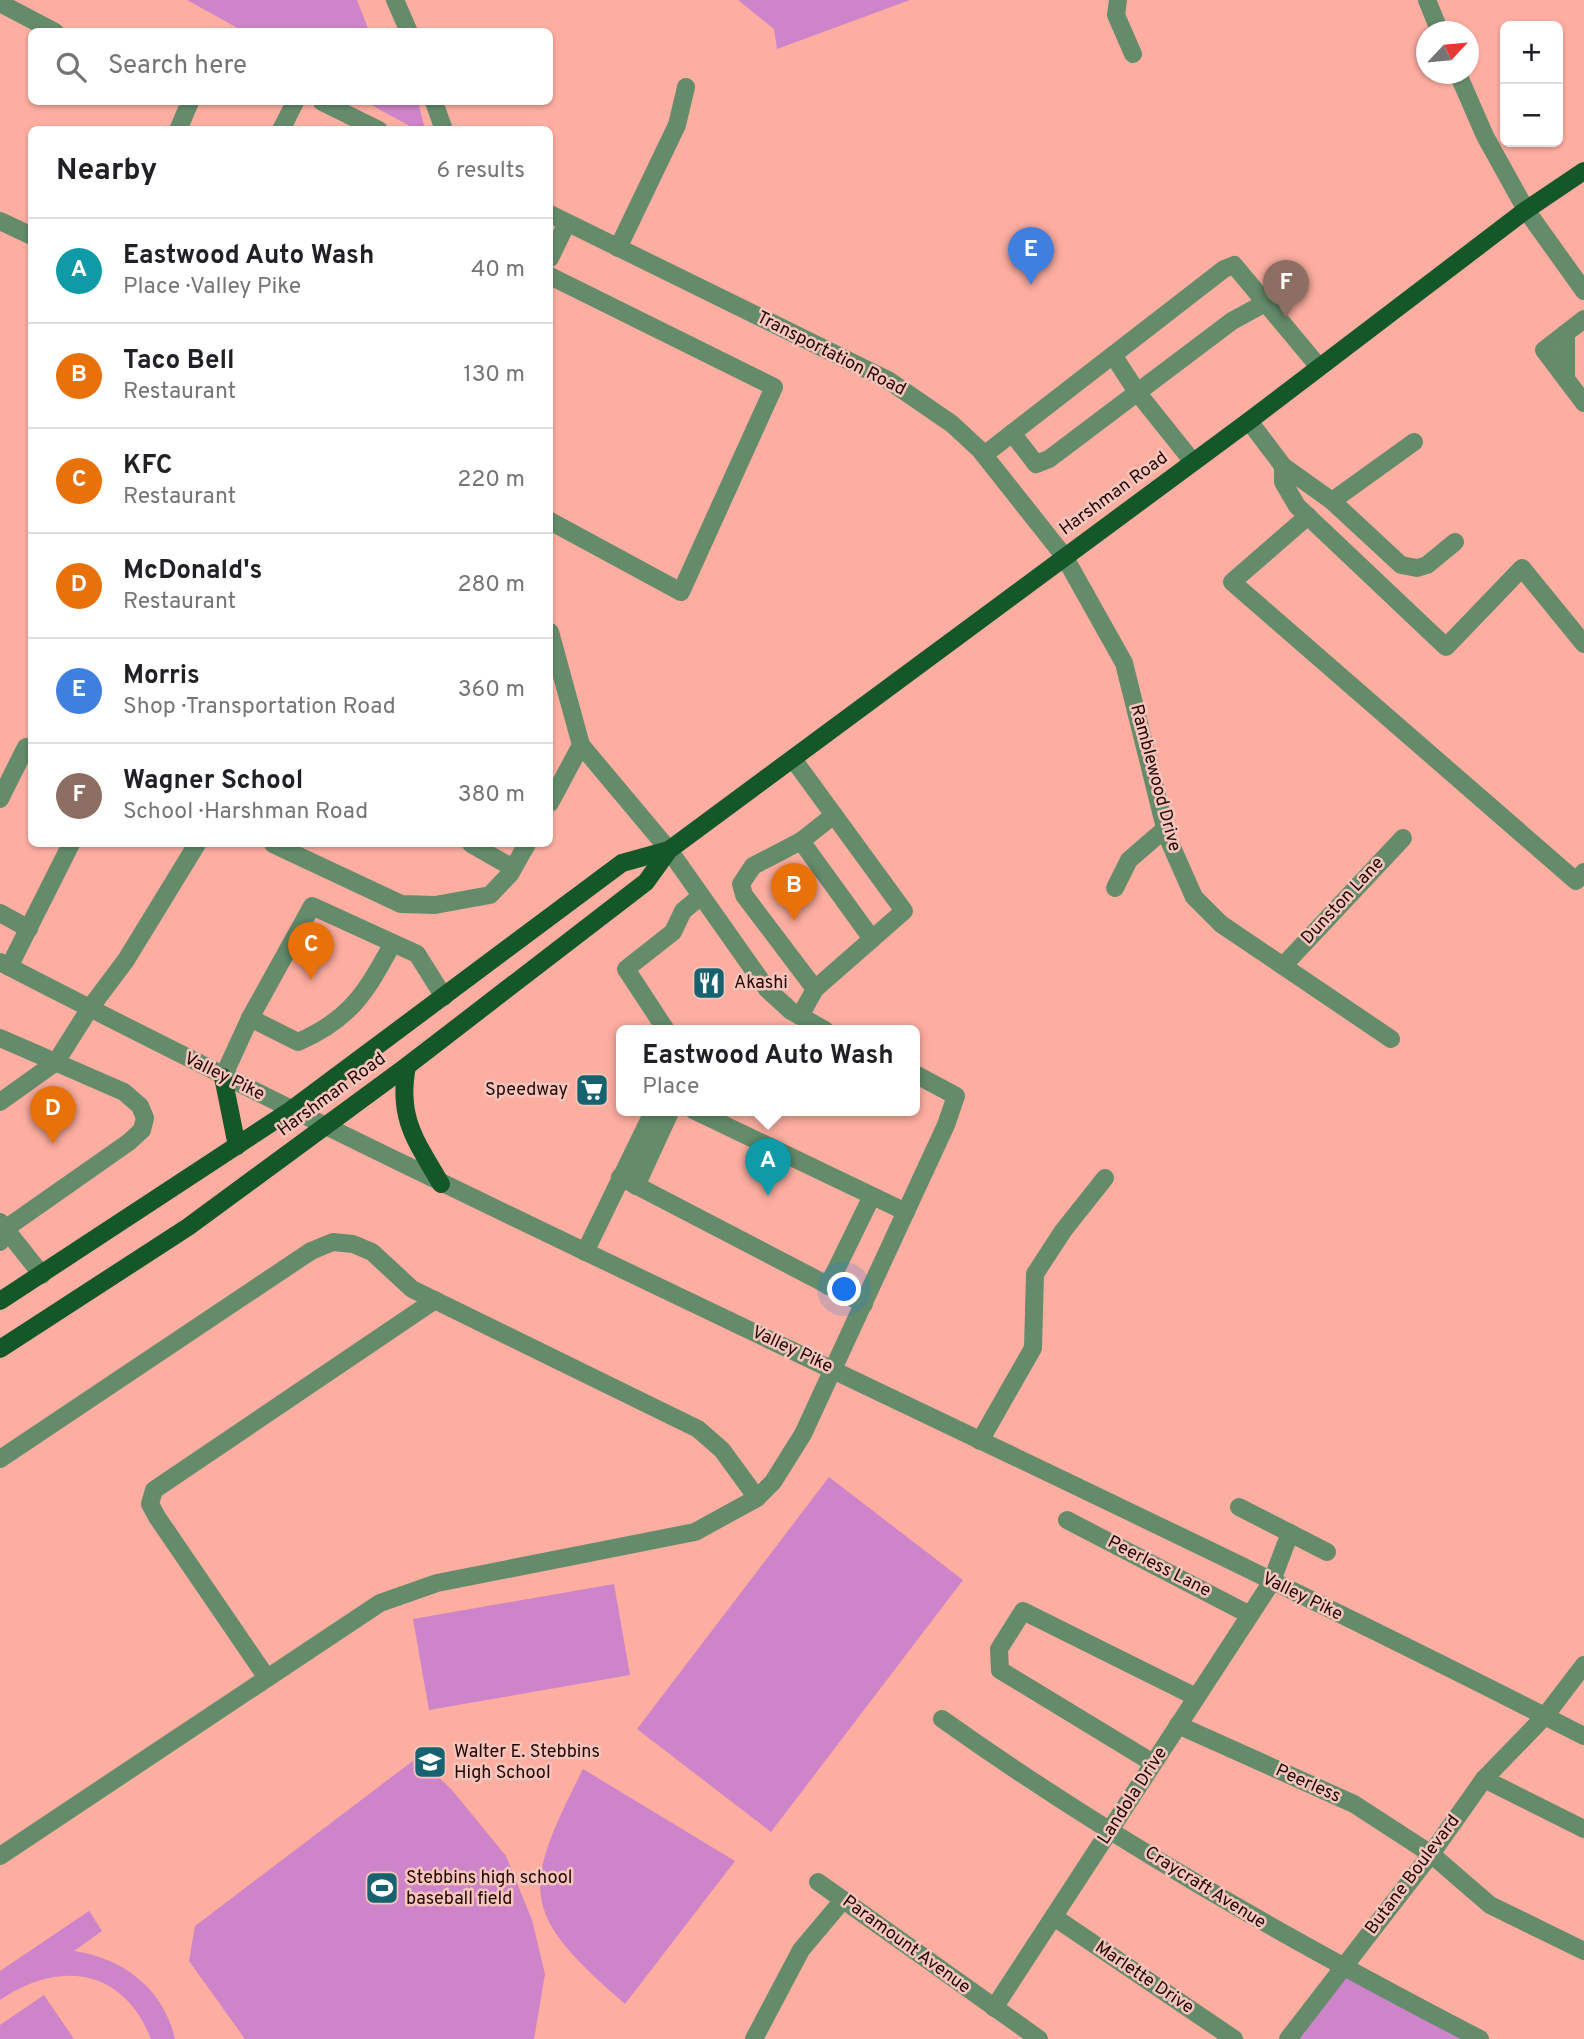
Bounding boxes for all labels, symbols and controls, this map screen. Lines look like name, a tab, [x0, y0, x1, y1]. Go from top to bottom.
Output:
north arrow	[1416, 21, 1479, 84]
map controls	[1500, 21, 1563, 147]
button: +	[1500, 21, 1563, 84]
search box	[28, 28, 553, 105]
icon: search	[52, 48, 90, 86]
text: Search here	[108, 50, 247, 83]
button: −	[1500, 84, 1563, 147]
text: Nearby	[56, 153, 157, 190]
text: 6 results	[437, 157, 525, 186]
pin: E	[1008, 227, 1054, 285]
text: Eastwood Auto Wash	[123, 240, 374, 273]
text: A	[71, 256, 87, 285]
text: 40 m	[471, 256, 525, 285]
pin: F	[1263, 260, 1309, 318]
text: Place · Valley Pike	[123, 273, 301, 302]
street label: Transportation Road	[753, 306, 909, 402]
text: Taco Bell	[123, 345, 235, 378]
text: B	[71, 361, 87, 390]
text: 130 m	[463, 361, 525, 390]
text: Restaurant	[123, 378, 236, 407]
street label: Harshman Road	[1055, 447, 1173, 541]
text: KFC	[123, 450, 172, 483]
text: C	[72, 466, 86, 495]
text: 220 m	[457, 466, 525, 495]
text: Restaurant	[123, 483, 236, 512]
text: McDonald's	[123, 555, 262, 588]
text: D	[71, 571, 87, 600]
text: 280 m	[457, 571, 525, 600]
text: Restaurant	[123, 588, 236, 617]
text: Morris	[123, 660, 200, 693]
text: E	[72, 676, 86, 705]
text: 360 m	[458, 676, 525, 705]
text: Shop · Transportation Road	[123, 693, 396, 722]
street label: Ramblewood Drive	[1124, 702, 1186, 854]
text: Wagner School	[123, 765, 303, 798]
text: F	[72, 781, 86, 810]
text: 380 m	[458, 781, 525, 810]
text: School · Harshman Road	[123, 798, 368, 827]
street label: Dunston Lane	[1296, 852, 1390, 950]
pin: B	[771, 863, 817, 921]
pin: C	[288, 922, 334, 980]
restaurant icon: Akashi	[690, 964, 728, 1002]
place label: Akashi	[734, 972, 788, 995]
popup	[616, 1025, 920, 1116]
text: Eastwood Auto Wash	[642, 1040, 894, 1073]
street label: Valley Pike	[180, 1048, 268, 1106]
street label: Harshman Road	[273, 1048, 391, 1142]
supermarket icon: Speedway	[573, 1071, 611, 1109]
text: Place	[642, 1073, 699, 1102]
place label: Speedway	[485, 1079, 568, 1102]
pin: D	[30, 1086, 76, 1144]
pin: A	[745, 1138, 791, 1196]
your location	[827, 1272, 861, 1306]
street label: Valley Pike	[748, 1321, 836, 1379]
street label: Peerless Lane	[1103, 1531, 1215, 1603]
street label: Valley Pike	[1258, 1568, 1346, 1626]
place label: Walter E. Stebbins High School	[454, 1741, 600, 1785]
school or university icon: Walter E. Stebbins High School	[411, 1743, 449, 1781]
street label: Landola Drive	[1093, 1743, 1173, 1849]
street label: Peerless	[1272, 1759, 1344, 1809]
street label: Butane Boulevard	[1360, 1811, 1466, 1939]
street label: Craycraft Avenue	[1140, 1841, 1270, 1935]
place label: Stebbins high school baseball field	[406, 1867, 572, 1911]
sports icon: Stebbins high school baseball field	[363, 1869, 401, 1907]
street label: Paramount Avenue	[837, 1891, 975, 1999]
street label: Marlette Drive	[1090, 1936, 1198, 2020]

